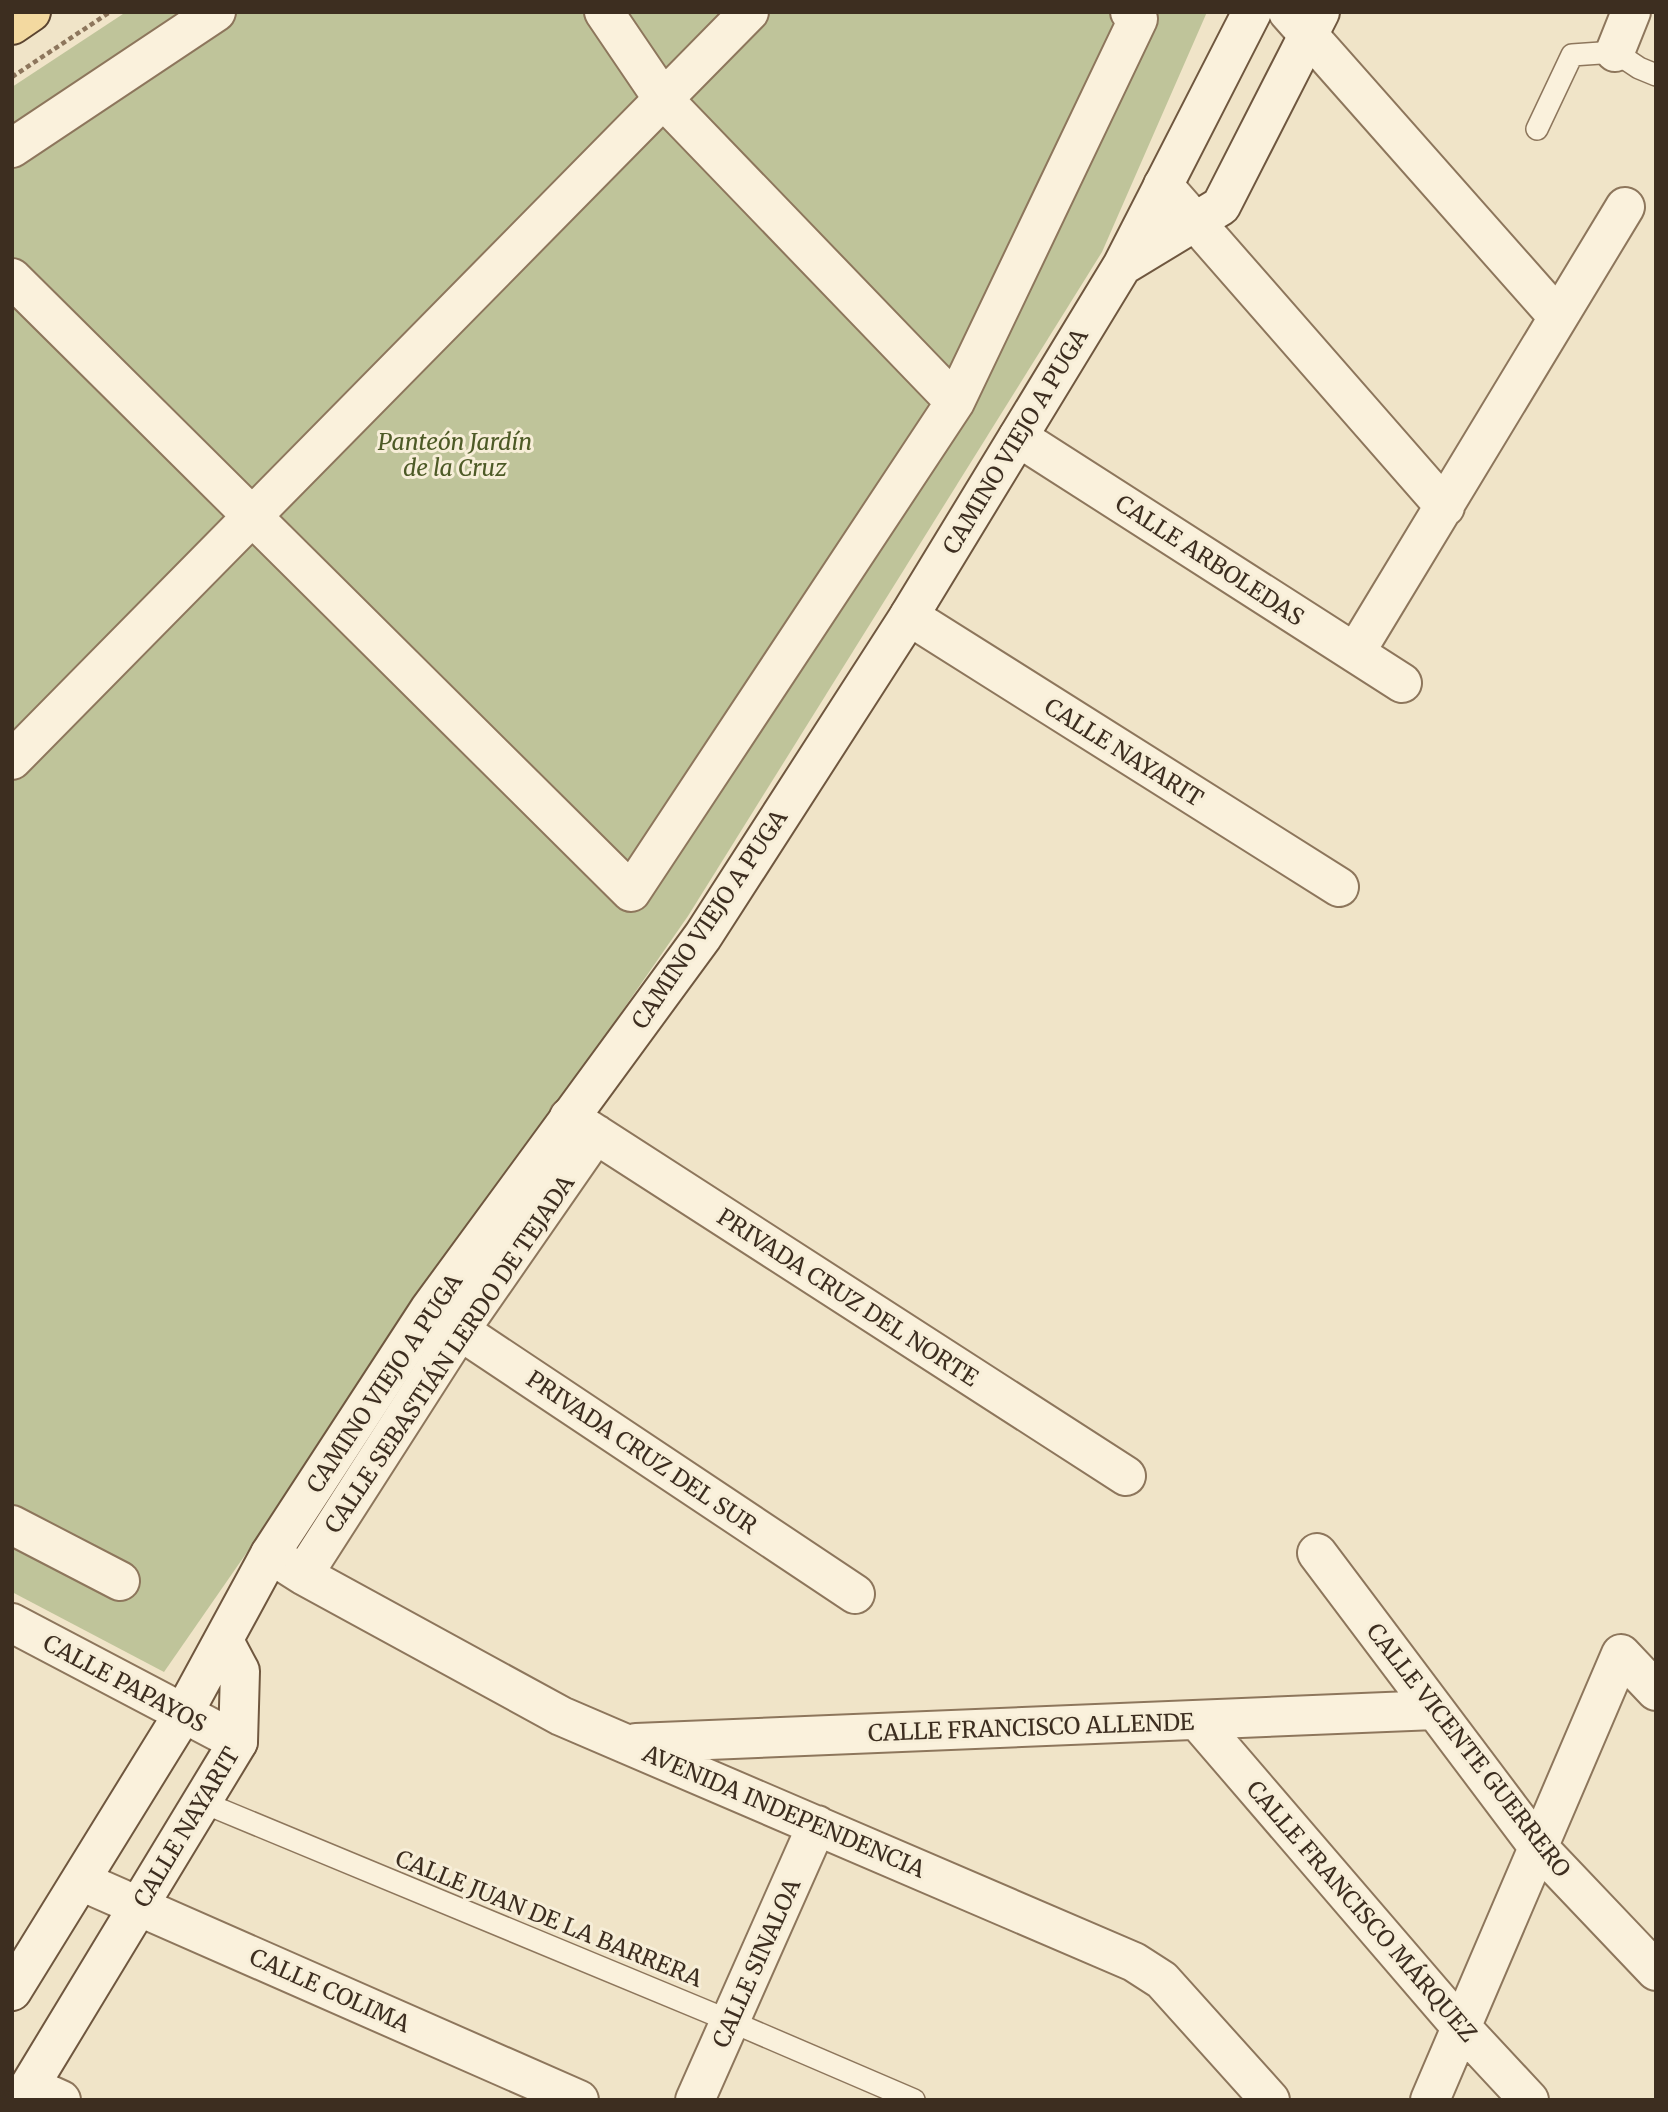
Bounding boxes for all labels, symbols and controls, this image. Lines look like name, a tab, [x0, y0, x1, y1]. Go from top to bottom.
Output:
street label: CAMINO VIEJO A PUGA	[936, 322, 1094, 559]
park label: Panteón Jardín de la Cruz	[378, 427, 532, 482]
street label: CALLE ARBOLEDAS	[1110, 488, 1310, 632]
street label: CALLE NAYARIT	[1039, 692, 1209, 812]
street label: CAMINO VIEJO A PUGA	[625, 803, 794, 1034]
street label: CALLE SEBASTIÁN LERDO DE TEJADA	[318, 1169, 580, 1538]
street label: PRIVADA CRUZ DEL NORTE	[712, 1202, 984, 1393]
street label: CAMINO VIEJO A PUGA	[300, 1267, 469, 1498]
street label: PRIVADA CRUZ DEL SUR	[521, 1364, 763, 1540]
street label: CALLE VICENTE GUERRERO	[1361, 1617, 1577, 1883]
street label: CALLE PAPAYOS	[38, 1628, 212, 1738]
street label: CALLE FRANCISCO ALLENDE	[867, 1707, 1195, 1747]
street label: AVENIDA INDEPENDENCIA	[638, 1738, 930, 1884]
street label: CALLE NAYARIT	[127, 1742, 245, 1912]
street label: CALLE FRANCISCO MÁRQUEZ	[1241, 1774, 1483, 2048]
street label: CALLE JUAN DE LA BARRERA	[391, 1843, 707, 1993]
street label: CALLE SINALOA	[706, 1873, 807, 2052]
street label: CALLE COLIMA	[245, 1942, 415, 2039]

